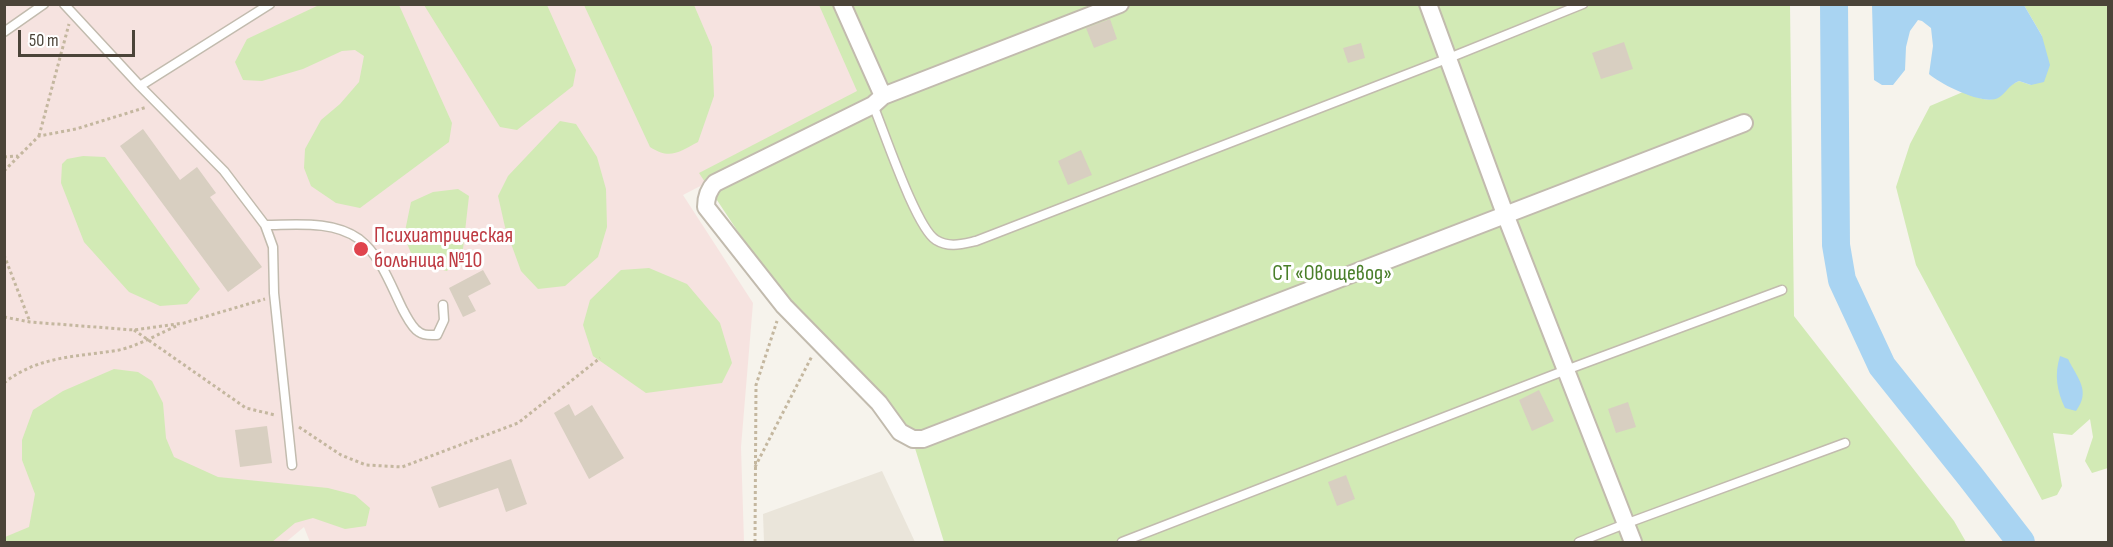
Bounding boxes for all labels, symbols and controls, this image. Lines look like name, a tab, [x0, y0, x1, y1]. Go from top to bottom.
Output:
scale bar	[21, 18, 138, 56]
text: 50 m	[29, 30, 59, 51]
place label: Психиатрическая больница №10	[374, 223, 513, 274]
marker: Психиатрическая больница №10	[352, 240, 370, 258]
park label: СТ «Овощевод»	[1272, 261, 1392, 287]

